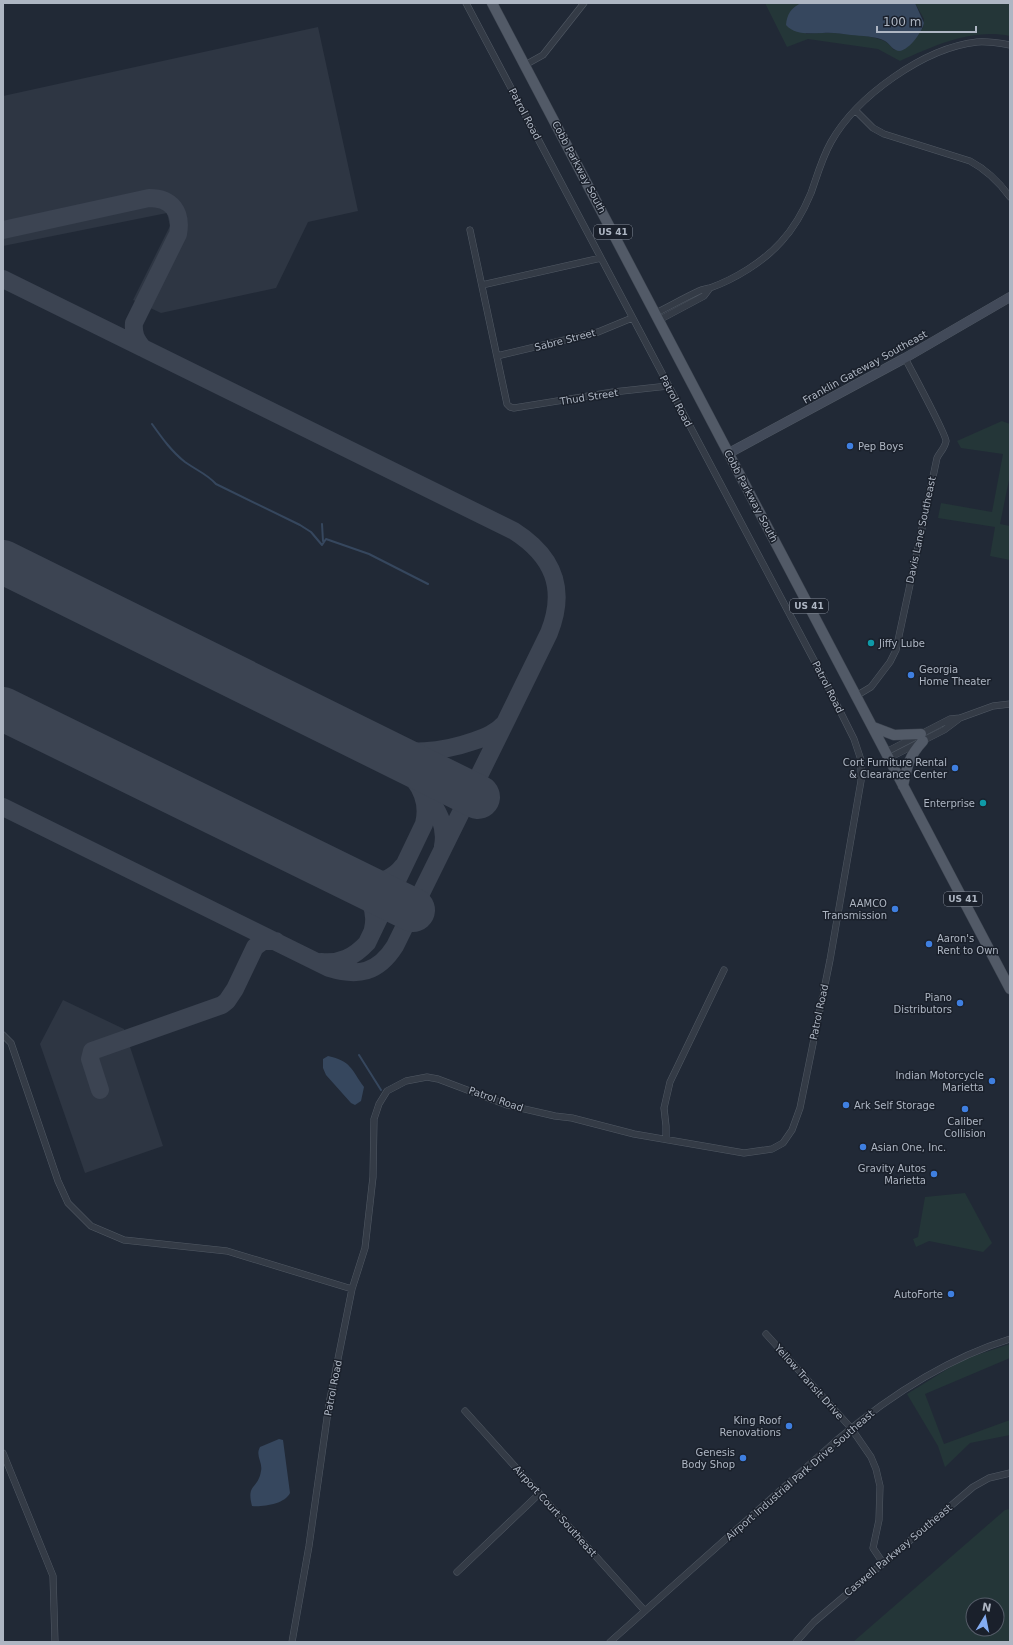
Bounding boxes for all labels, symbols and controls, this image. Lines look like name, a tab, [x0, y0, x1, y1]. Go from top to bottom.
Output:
scale bar	[877, 8, 976, 34]
text: 100 m	[883, 15, 921, 29]
street label: Patrol Road	[507, 86, 543, 142]
street label: Cobb Parkway South	[550, 119, 608, 215]
road number: US 41	[594, 225, 632, 239]
street label: Sabre Street	[533, 327, 597, 353]
street label: Franklin Gateway Southeast	[801, 328, 929, 406]
street label: Patrol Road	[658, 373, 694, 429]
street label: Thud Street	[558, 387, 619, 407]
marker: Pep Boys	[845, 441, 855, 451]
place label: Pep Boys	[858, 441, 903, 452]
street label: Cobb Parkway South	[722, 448, 780, 544]
street label: Davis Lane Southeast	[904, 476, 938, 584]
road number: US 41	[790, 599, 828, 613]
marker: Jiffy Lube	[866, 638, 876, 648]
place label: Jiffy Lube	[878, 638, 925, 649]
street label: Patrol Road	[810, 659, 846, 715]
place label: Georgia Home Theater	[919, 664, 992, 687]
marker: Georgia Home Theater	[906, 670, 916, 680]
place label: Cort Furniture Rental & Clearance Center	[843, 757, 948, 780]
marker: Cort Furniture Rental & Clearance Center	[950, 763, 960, 773]
place label: Enterprise	[924, 798, 975, 809]
marker: Enterprise	[978, 798, 988, 808]
road number: US 41	[944, 892, 982, 906]
place label: AAMCO Transmission	[821, 898, 887, 921]
marker: AAMCO Transmission	[890, 904, 900, 914]
place label: Aaron's Rent to Own	[937, 933, 999, 956]
marker: Aaron's Rent to Own	[924, 939, 934, 949]
street label: Patrol Road	[808, 983, 830, 1041]
place label: Piano Distributors	[893, 992, 952, 1015]
marker: Piano Distributors	[955, 998, 965, 1008]
place label: Indian Motorcycle Marietta	[895, 1070, 984, 1093]
marker: Indian Motorcycle Marietta	[987, 1076, 997, 1086]
street label: Patrol Road	[467, 1085, 525, 1113]
marker: Ark Self Storage	[841, 1100, 851, 1110]
place label: Ark Self Storage	[854, 1100, 935, 1111]
marker: Caliber Collision	[960, 1104, 970, 1114]
place label: Caliber Collision	[944, 1116, 986, 1139]
marker: Asian One, Inc.	[858, 1142, 868, 1152]
place label: Asian One, Inc.	[871, 1142, 946, 1153]
place label: Gravity Autos Marietta	[858, 1163, 926, 1186]
marker: Gravity Autos Marietta	[929, 1169, 939, 1179]
place label: AutoForte	[894, 1289, 943, 1300]
marker: AutoForte	[946, 1289, 956, 1299]
street label: Yellow Transit Drive	[772, 1342, 846, 1422]
street label: Patrol Road	[322, 1359, 344, 1417]
street label: Airport Industrial Park Drive Southeast	[724, 1408, 876, 1542]
place label: King Roof Renovations	[719, 1415, 781, 1438]
marker: King Roof Renovations	[784, 1421, 794, 1431]
place label: Genesis Body Shop	[681, 1447, 735, 1470]
marker: Genesis Body Shop	[738, 1453, 748, 1463]
street label: Airport Court Southeast	[511, 1463, 599, 1559]
street label: Caswell Parkway Southeast	[842, 1502, 954, 1598]
north arrow	[965, 1597, 1005, 1637]
text: N	[981, 1600, 992, 1615]

